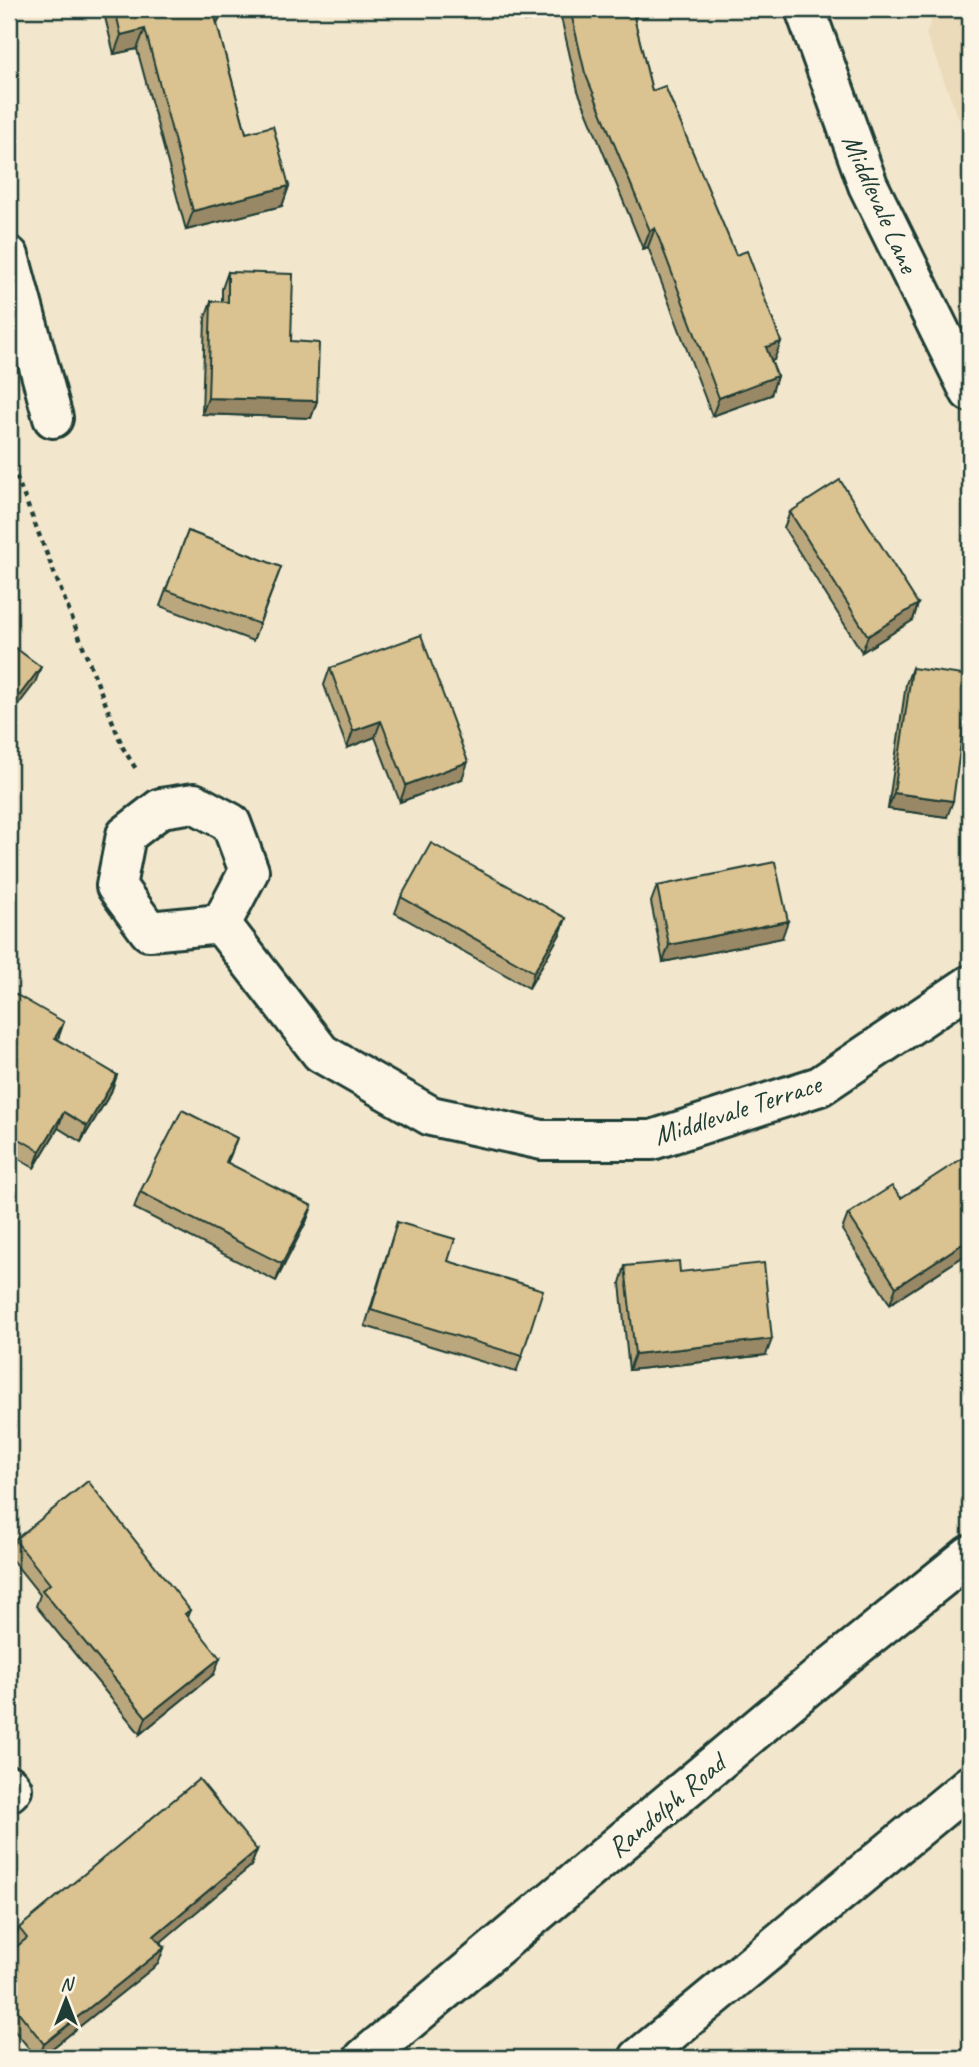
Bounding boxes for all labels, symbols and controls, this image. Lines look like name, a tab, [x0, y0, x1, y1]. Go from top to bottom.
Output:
street label: Middlevale Lane	[835, 129, 927, 280]
street label: Middlevale Terrace	[649, 1065, 827, 1153]
street label: Randolph Road	[600, 1743, 735, 1865]
north arrow	[32, 1966, 102, 2036]
text: N	[60, 1972, 75, 1996]

